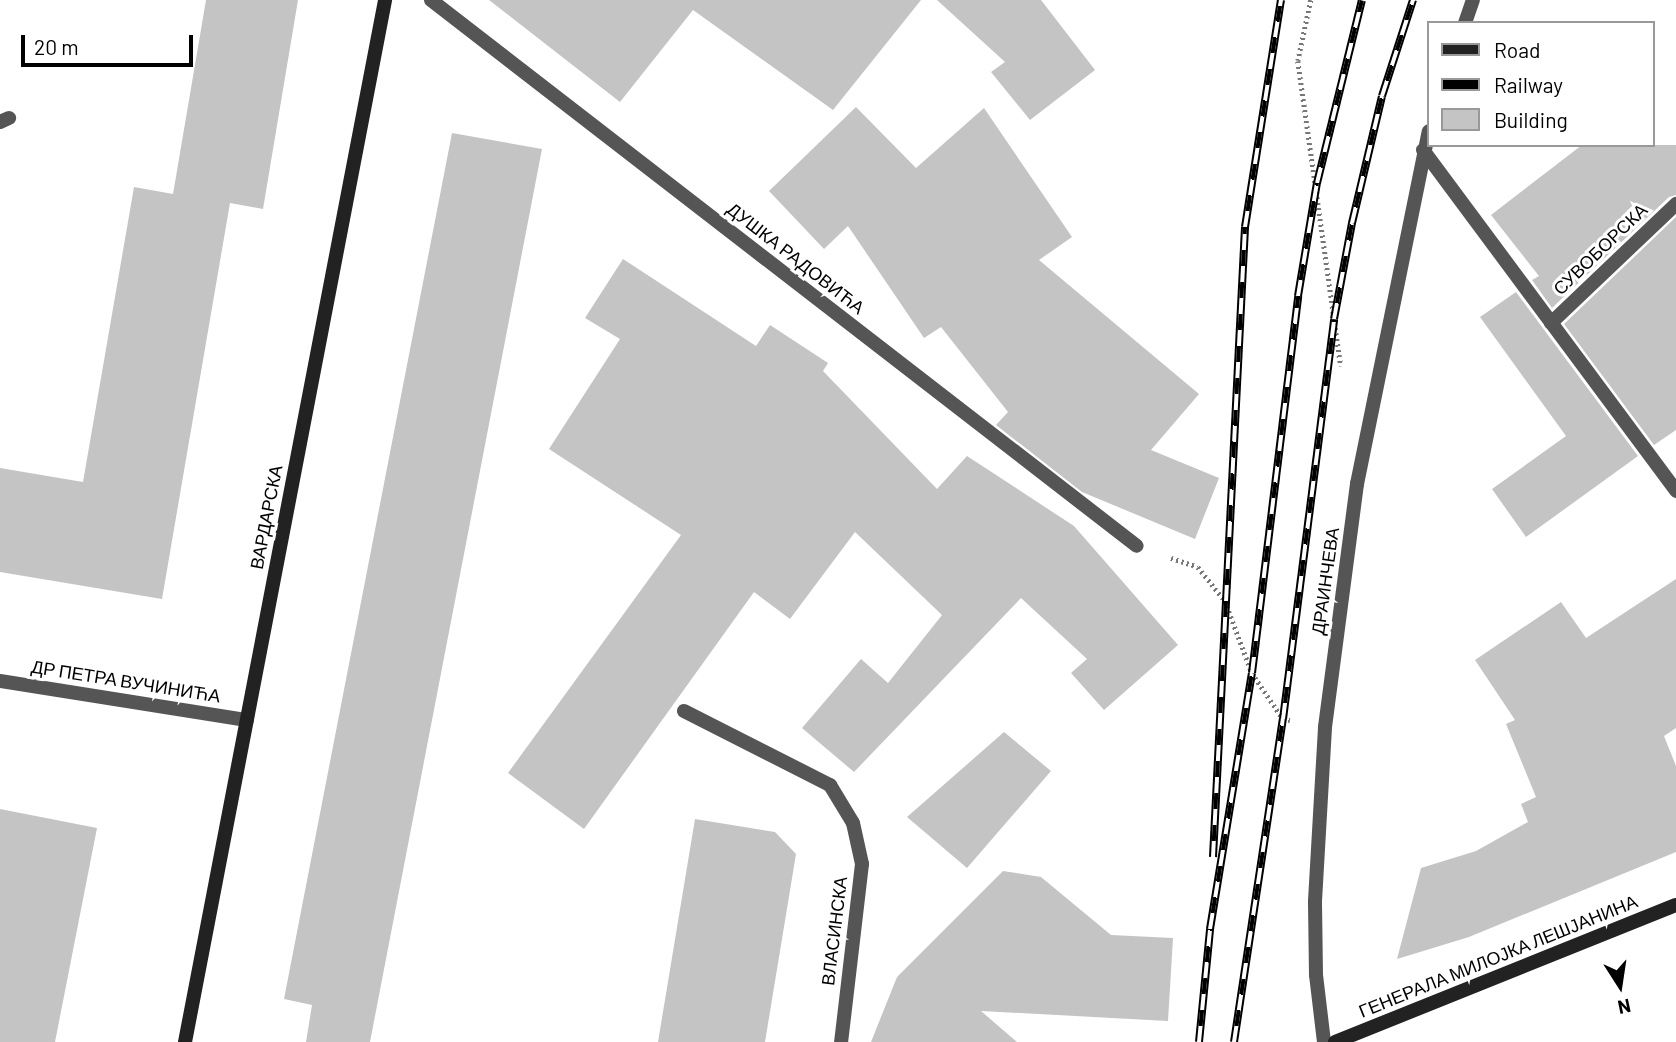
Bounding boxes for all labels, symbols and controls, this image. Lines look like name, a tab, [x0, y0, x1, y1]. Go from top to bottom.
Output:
scale bar	[24, 21, 196, 65]
legend	[1428, 21, 1655, 147]
text: 20 m	[34, 34, 79, 59]
text: Road	[1494, 37, 1540, 62]
text: Railway	[1494, 72, 1563, 97]
text: Building	[1494, 107, 1568, 132]
street label: ДУШКА РАДОВИЋА	[723, 198, 869, 318]
street label: СУВОБОРСКА	[1549, 199, 1651, 299]
street label: ВАРДАРСКА	[245, 463, 287, 571]
street label: ДРАИНЧЕВА	[1307, 526, 1343, 636]
street label: ДР ПЕТРА ВУЧИНИЋА	[30, 655, 222, 707]
street label: ВЛАСИНСКА	[817, 875, 851, 987]
street label: ГЕНЕРАЛА МИЛОЈКА ЛЕШЈАНИНА	[1356, 890, 1640, 1022]
north arrow	[1585, 951, 1655, 1021]
text: N	[1616, 994, 1633, 1020]

